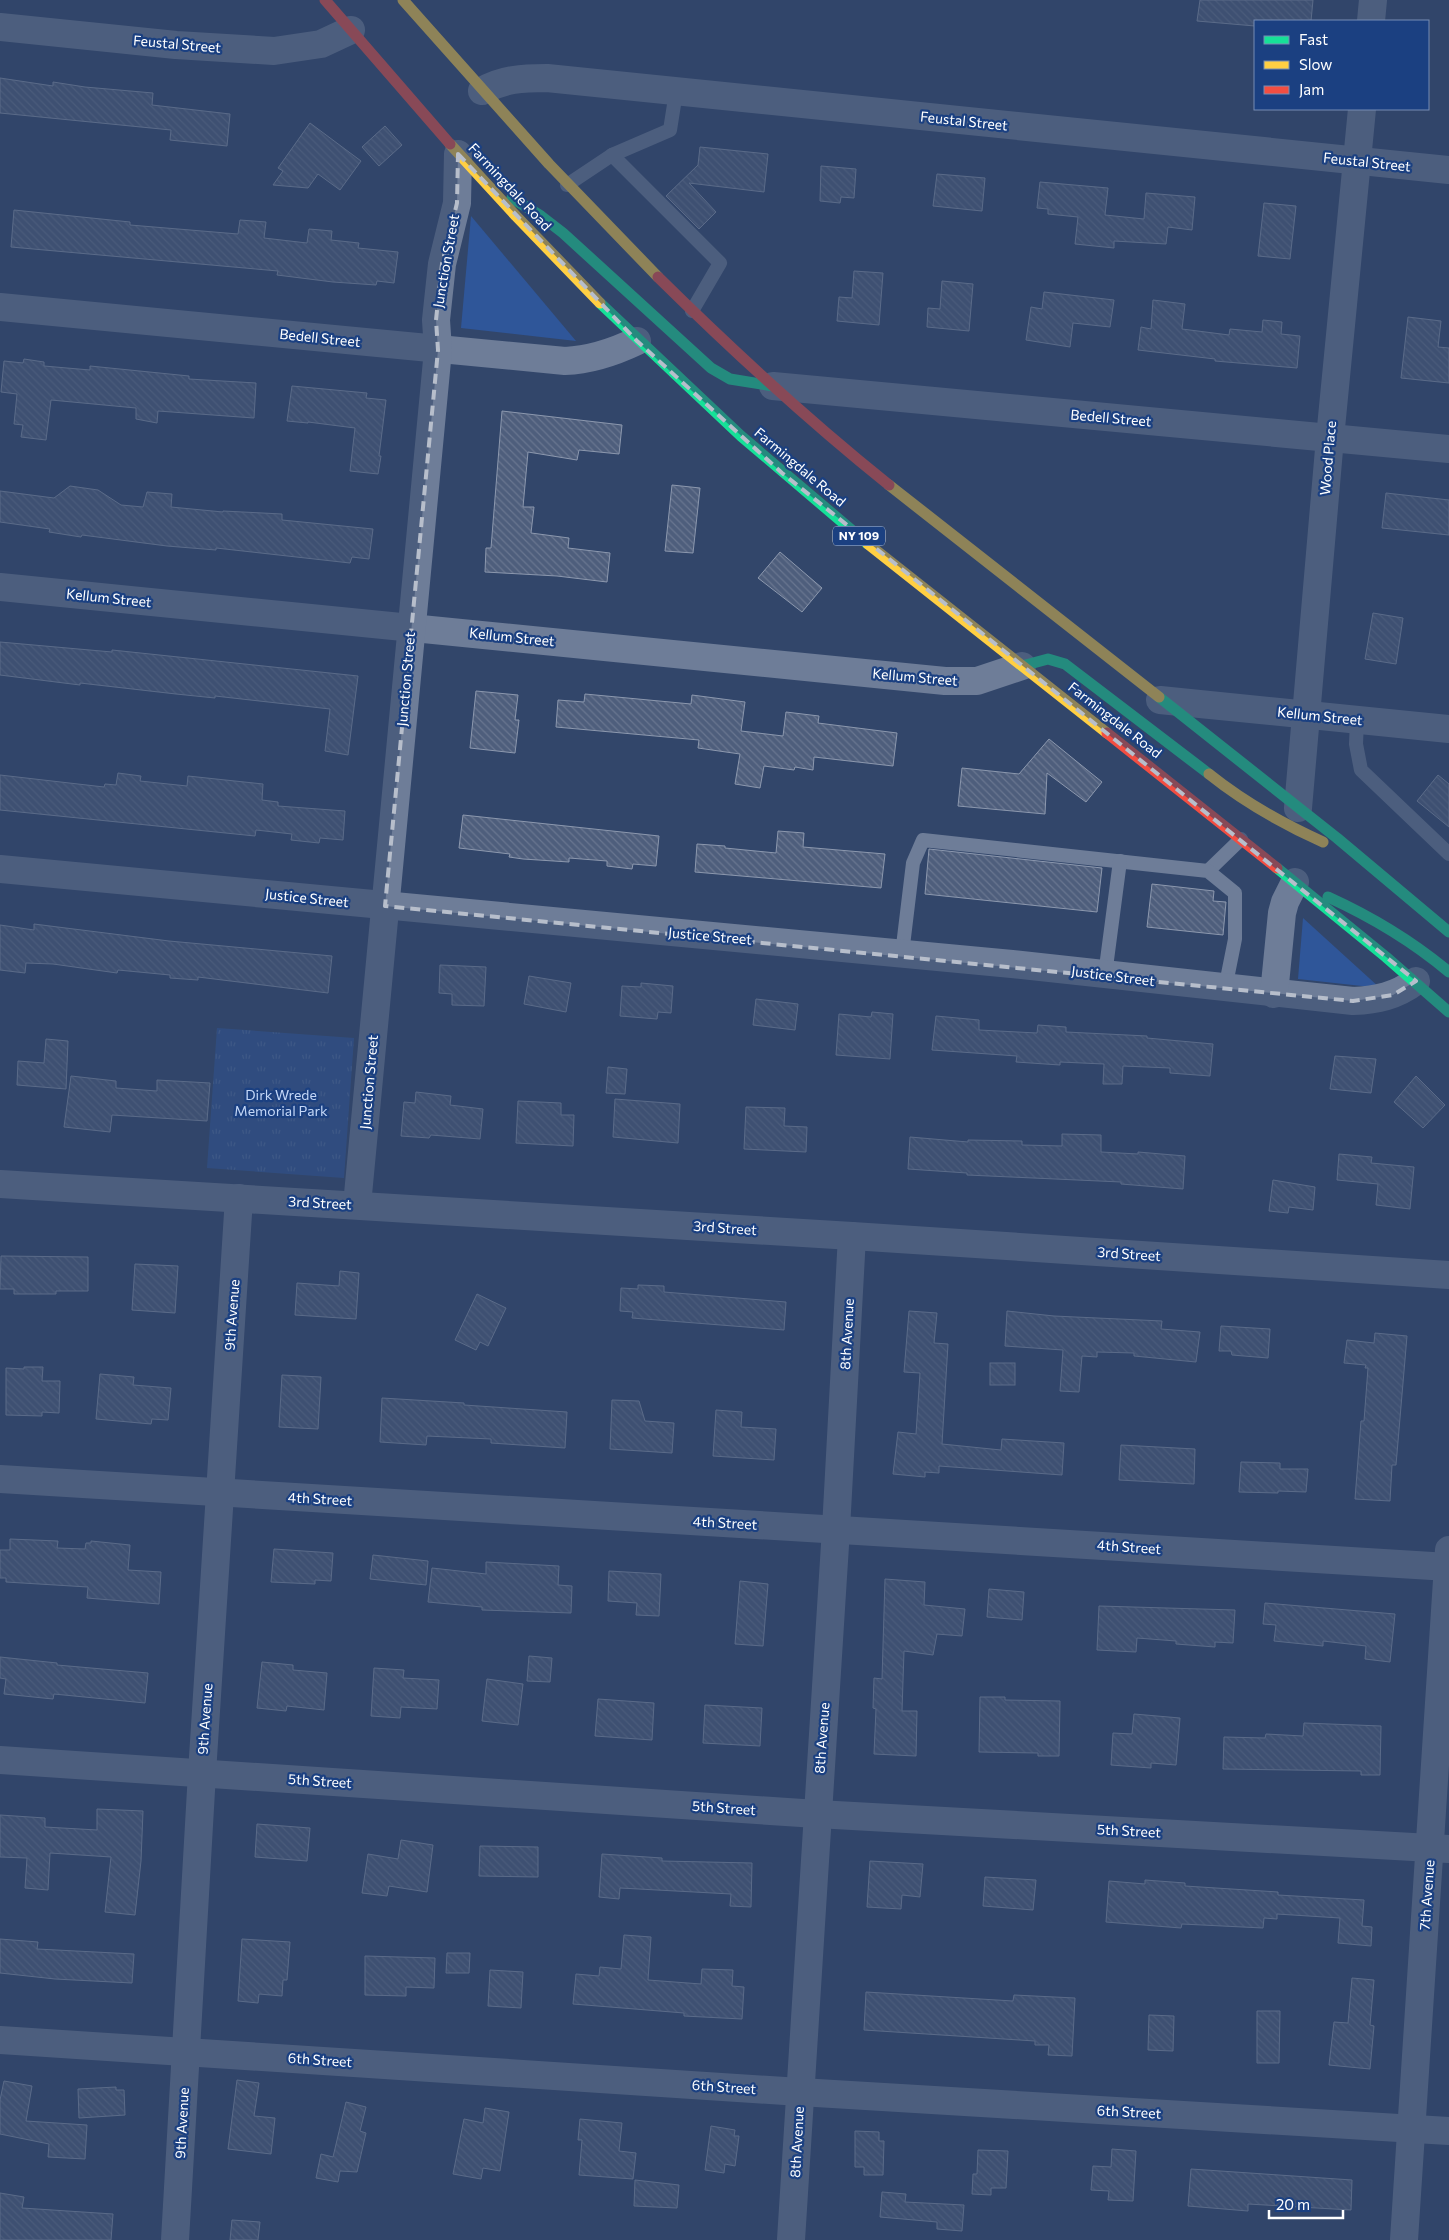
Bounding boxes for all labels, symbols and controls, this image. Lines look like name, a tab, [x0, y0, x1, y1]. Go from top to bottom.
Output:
legend	[1254, 20, 1429, 110]
text: Fast	[1299, 30, 1328, 48]
street label: Feustal Street	[132, 31, 222, 56]
text: Slow	[1299, 55, 1332, 73]
text: Jam	[1299, 80, 1324, 98]
street label: Feustal Street	[919, 107, 1009, 134]
street label: Farmingdale Road	[465, 139, 555, 234]
street label: Feustal Street	[1322, 148, 1412, 175]
street label: Junction Street	[429, 213, 462, 309]
street label: Bedell Street	[279, 325, 362, 350]
street label: Bedell Street	[1070, 405, 1153, 430]
street label: Wood Place	[1316, 420, 1339, 496]
street label: Farmingdale Road	[751, 424, 849, 510]
road number: NY 109	[833, 526, 885, 546]
street label: Kellum Street	[66, 585, 153, 610]
street label: Kellum Street	[469, 624, 556, 649]
street label: Junction Street	[393, 631, 418, 727]
street label: Kellum Street	[872, 664, 959, 689]
street label: Farmingdale Road	[1065, 678, 1165, 761]
street label: Kellum Street	[1277, 703, 1364, 728]
street label: Justice Street	[264, 885, 350, 910]
street label: Justice Street	[667, 923, 753, 948]
street label: Justice Street	[1070, 962, 1156, 989]
street label: Junction Street	[356, 1034, 381, 1130]
park label: Dirk Wrede Memorial Park	[234, 1086, 328, 1119]
street label: 3rd Street	[288, 1192, 353, 1213]
street label: 3rd Street	[693, 1217, 758, 1238]
street label: 3rd Street	[1097, 1243, 1162, 1264]
street label: 9th Avenue	[221, 1279, 242, 1351]
street label: 8th Avenue	[836, 1298, 857, 1370]
street label: 4th Street	[287, 1488, 353, 1509]
street label: 4th Street	[692, 1512, 758, 1533]
street label: 4th Street	[1096, 1536, 1162, 1557]
street label: 9th Avenue	[194, 1683, 215, 1755]
street label: 8th Avenue	[811, 1702, 832, 1774]
street label: 5th Street	[287, 1770, 353, 1791]
street label: 5th Street	[691, 1797, 757, 1818]
street label: 5th Street	[1097, 1820, 1162, 1841]
street label: 7th Avenue	[1416, 1859, 1437, 1931]
street label: 6th Street	[287, 2049, 353, 2070]
street label: 6th Street	[691, 2076, 757, 2097]
street label: 9th Avenue	[171, 2087, 192, 2159]
street label: 6th Street	[1096, 2101, 1162, 2122]
street label: 8th Avenue	[786, 2106, 807, 2178]
scale bar	[1269, 2188, 1343, 2220]
text: 20 m	[1276, 2195, 1310, 2213]

